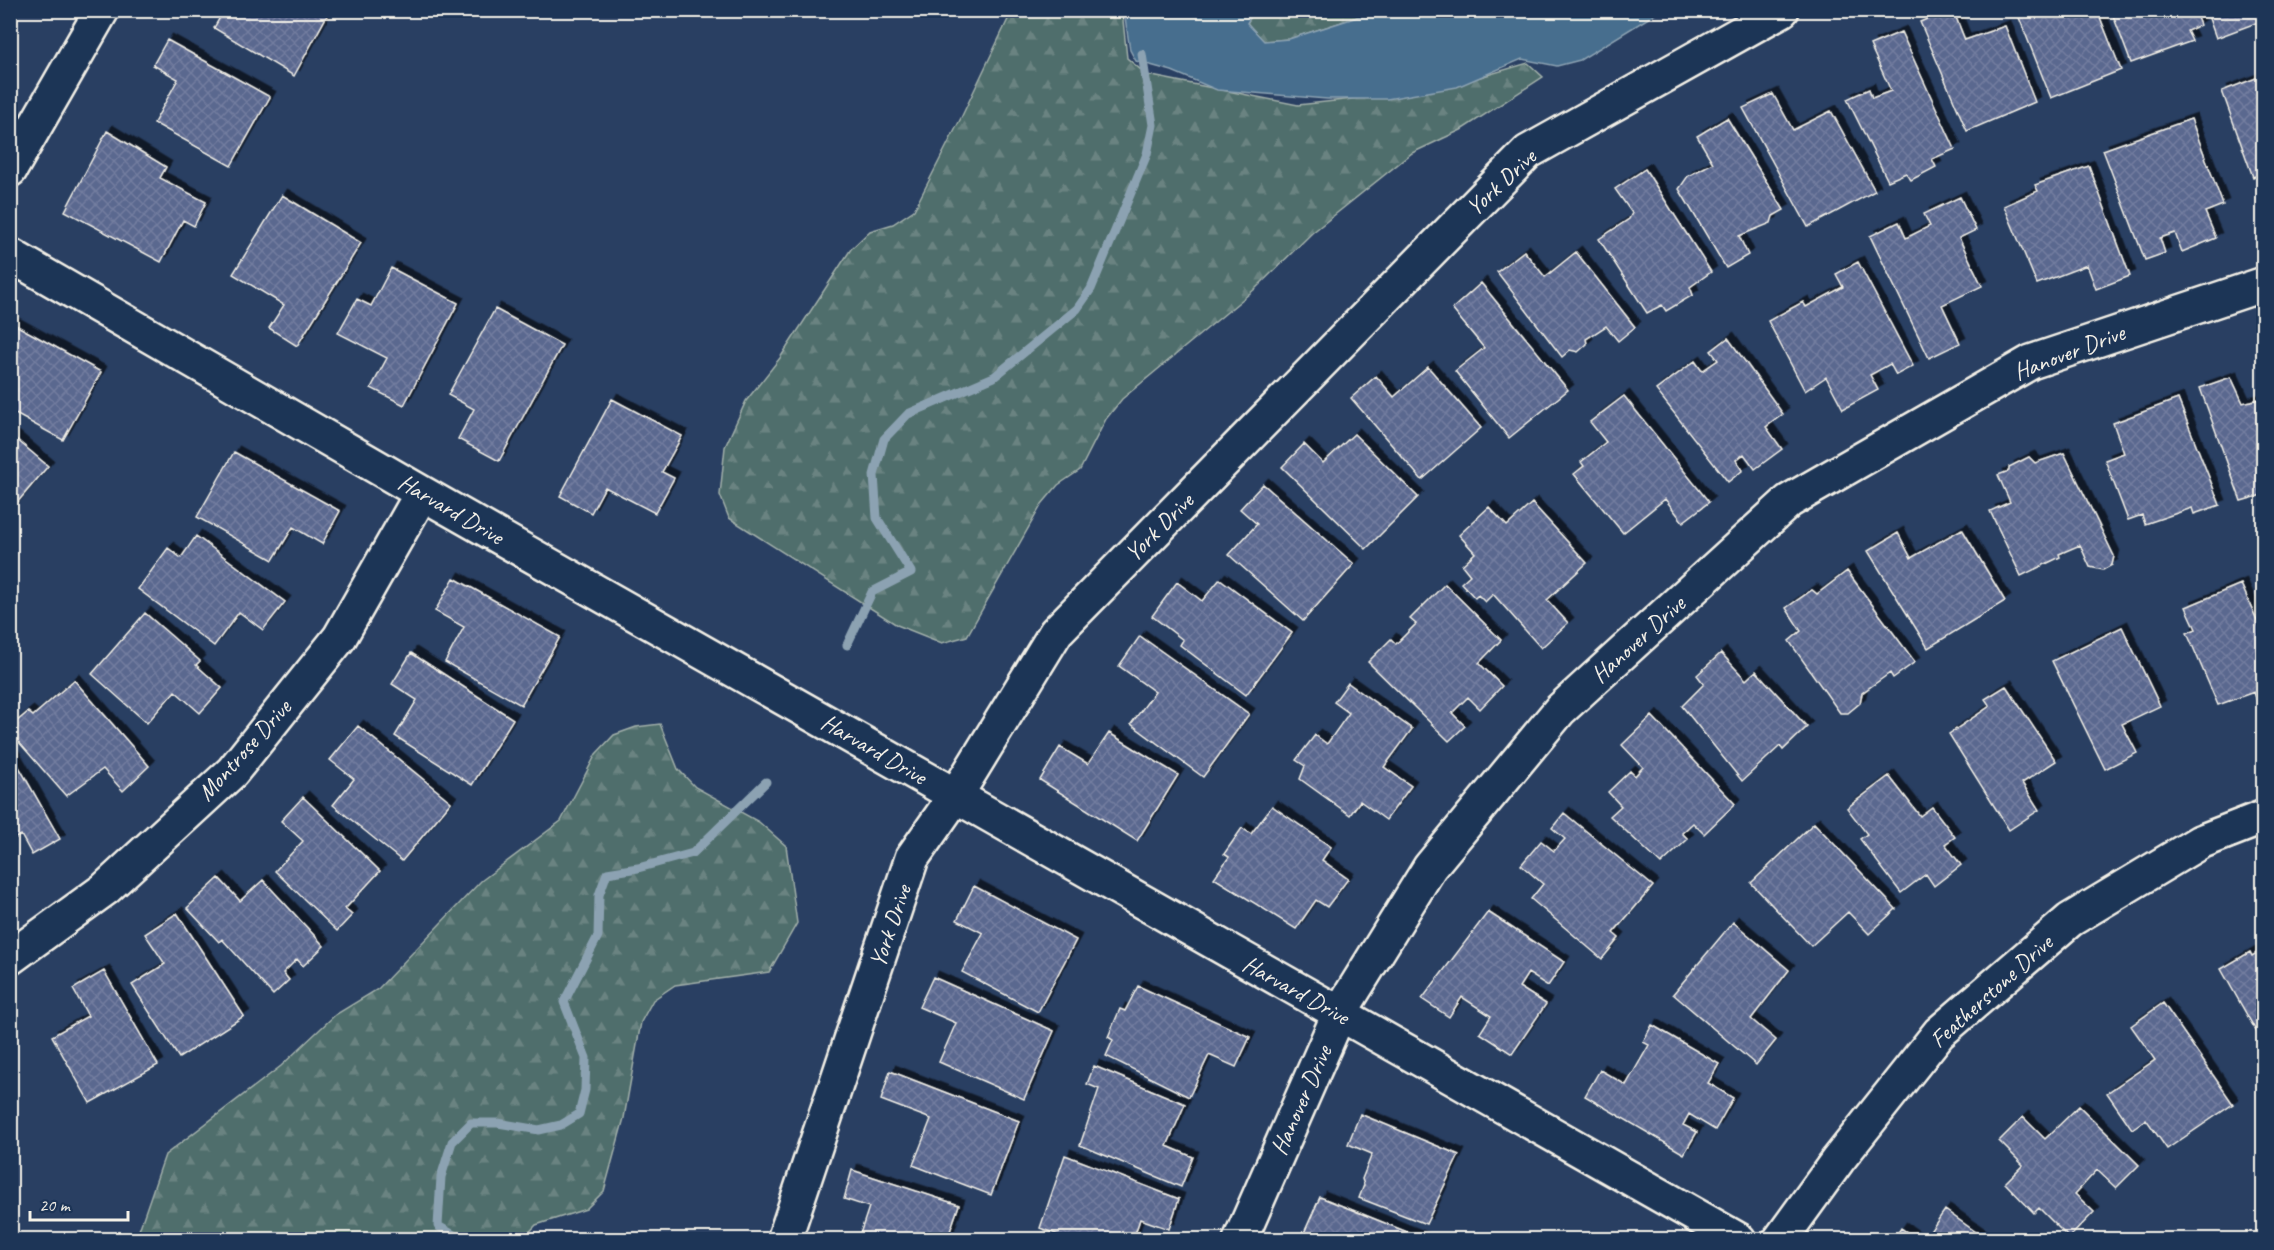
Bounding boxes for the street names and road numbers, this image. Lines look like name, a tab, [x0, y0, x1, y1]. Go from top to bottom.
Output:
street label: York Drive	[1460, 141, 1544, 222]
street label: Hanover Drive	[2009, 316, 2131, 387]
street label: Harvard Drive	[393, 467, 511, 552]
street label: York Drive	[1118, 485, 1201, 568]
street label: Hanover Drive	[1585, 587, 1693, 689]
street label: Montrose Drive	[191, 691, 299, 807]
street label: Harvard Drive	[816, 707, 934, 792]
street label: York Drive	[862, 879, 919, 971]
street label: Featherstone Drive	[1923, 926, 2060, 1054]
street label: Harvard Drive	[1238, 949, 1356, 1033]
street label: Hanover Drive	[1264, 1039, 1339, 1159]

